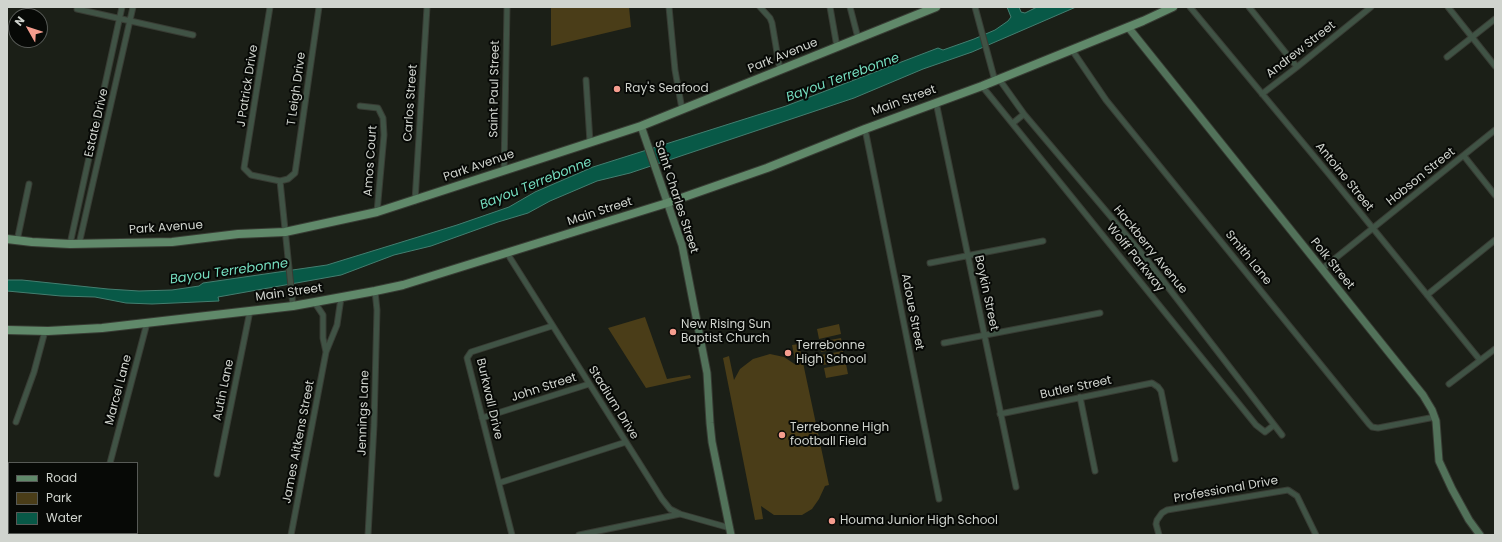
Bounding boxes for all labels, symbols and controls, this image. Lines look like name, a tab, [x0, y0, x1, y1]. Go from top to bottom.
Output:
north arrow	[8, 8, 48, 48]
text: N	[11, 13, 28, 29]
street label: Andrew Street	[1263, 18, 1339, 82]
street label: Park Avenue	[746, 35, 820, 77]
street label: Saint Paul Street	[487, 40, 503, 138]
street label: J Patrick Drive	[234, 44, 262, 128]
water label: Bayou Terrebonne	[784, 50, 902, 106]
street label: T Leigh Drive	[285, 51, 309, 127]
street label: Carlos Street	[401, 64, 421, 142]
place label: Ray's Seafood	[625, 82, 709, 96]
street label: Main Street	[870, 83, 938, 119]
marker: Ray's Seafood	[612, 84, 622, 94]
street label: Estate Drive	[82, 87, 112, 159]
street label: Amos Court	[361, 125, 381, 197]
street label: Saint Charles Street	[651, 139, 701, 255]
street label: Antoine Street	[1312, 140, 1376, 214]
street label: Hobson Street	[1384, 145, 1458, 209]
street label: Park Avenue	[442, 147, 516, 185]
water label: Bayou Terrebonne	[478, 154, 594, 214]
street label: Main Street	[566, 195, 634, 229]
street label: Hackberry Avenue	[1110, 203, 1190, 297]
street label: Park Avenue	[129, 218, 203, 238]
street label: Wolff Parkway	[1103, 221, 1167, 295]
street label: Smith Lane	[1222, 228, 1274, 288]
street label: Polk Street	[1307, 235, 1357, 293]
street label: Boykin Street	[971, 254, 1001, 332]
water label: Bayou Terrebonne	[169, 256, 289, 288]
street label: Adoue Street	[898, 273, 926, 351]
street label: Main Street	[255, 281, 323, 305]
place label: New Rising Sun Baptist Church	[681, 318, 771, 346]
marker: New Rising Sun Baptist Church	[668, 327, 678, 337]
place label: Terrebonne High School	[796, 339, 867, 367]
marker: Terrebonne High School	[783, 348, 793, 358]
street label: Marcel Lane	[103, 353, 135, 427]
street label: Burkwall Drive	[473, 357, 505, 441]
street label: Autin Lane	[210, 358, 238, 422]
street label: Stadium Drive	[585, 364, 641, 442]
street label: Jennings Lane	[355, 370, 373, 456]
street label: John Street	[510, 371, 578, 405]
street label: Butler Street	[1039, 373, 1113, 403]
street label: James Aitkens Street	[280, 379, 318, 505]
place label: Terrebonne High football Field	[790, 421, 889, 449]
marker: Terrebonne High football Field	[777, 430, 787, 440]
legend	[8, 462, 138, 534]
text: Road	[46, 469, 77, 486]
street label: Professional Drive	[1173, 474, 1279, 506]
text: Park	[46, 489, 72, 506]
text: Water	[46, 509, 82, 526]
place label: Houma Junior High School	[840, 514, 998, 528]
marker: Houma Junior High School	[827, 516, 837, 526]

